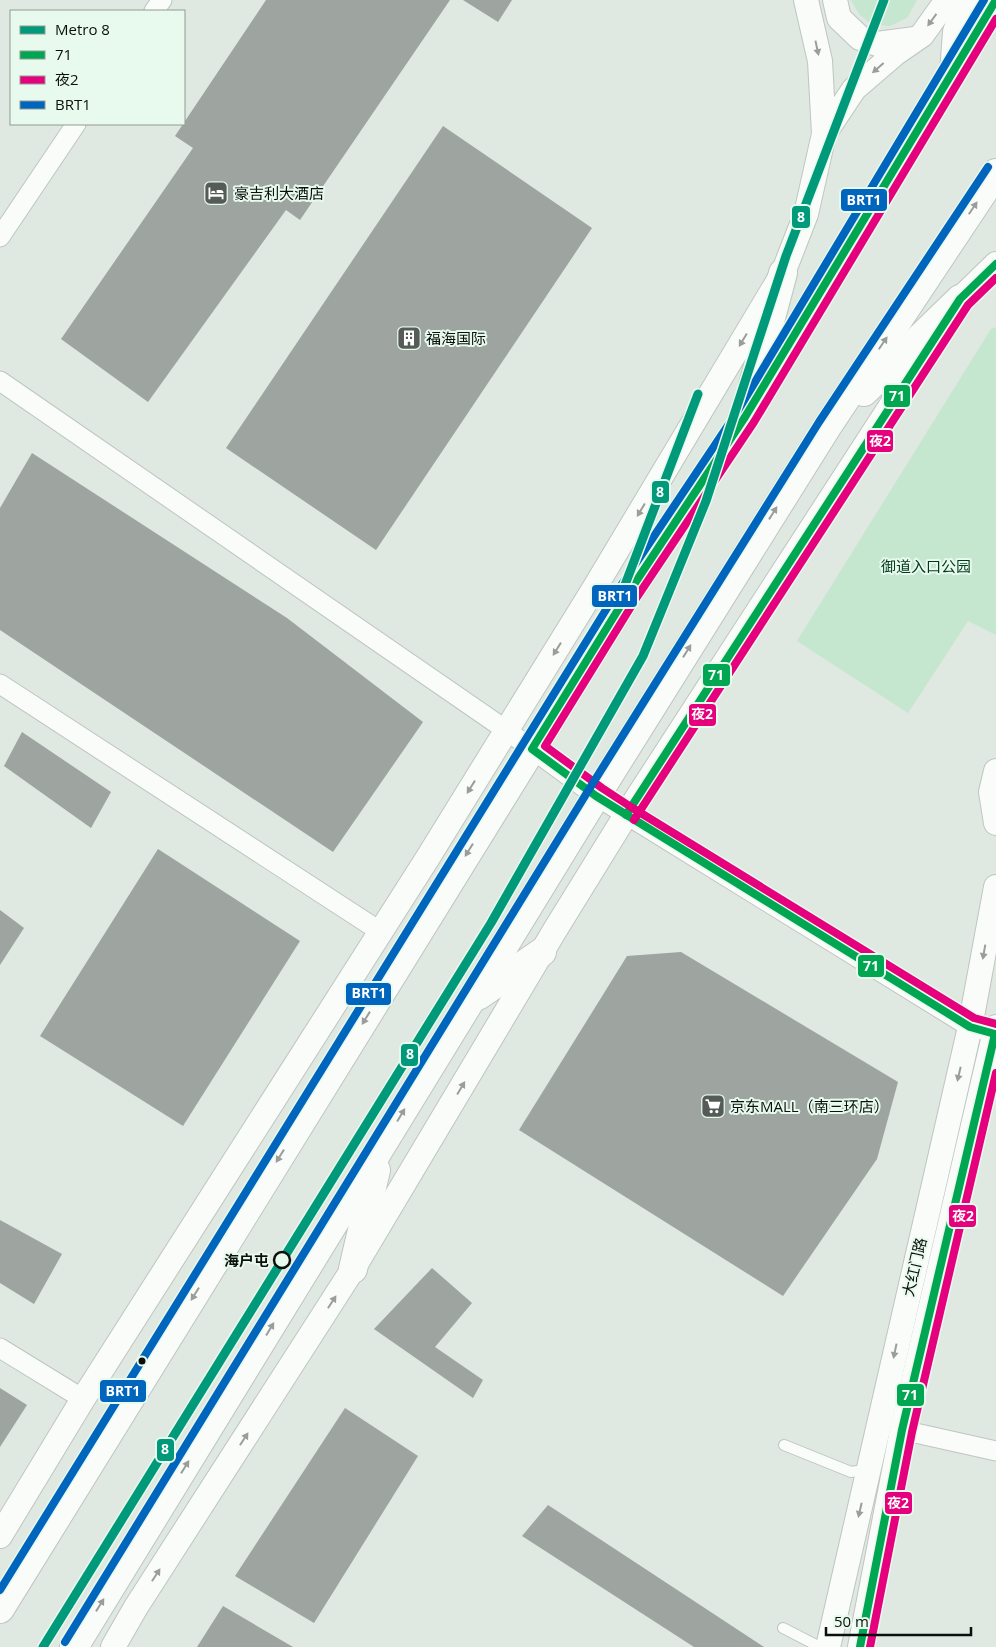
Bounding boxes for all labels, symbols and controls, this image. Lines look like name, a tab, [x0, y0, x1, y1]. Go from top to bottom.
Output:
legend	[10, 10, 185, 125]
one-way arrow	[927, 13, 937, 27]
text: Metro 8	[55, 19, 110, 39]
one-way arrow	[813, 40, 821, 56]
text: 71	[55, 44, 72, 64]
one-way arrow	[872, 63, 885, 74]
text: 夜2	[55, 69, 79, 89]
text: BRT1	[55, 94, 91, 114]
hotel icon: 豪吉利大酒店	[203, 180, 229, 206]
place label: 豪吉利大酒店	[234, 183, 324, 203]
line badge: BRT1	[840, 188, 888, 212]
text: BRT1	[847, 190, 881, 209]
one-way arrow	[968, 201, 978, 214]
line badge: 8	[791, 205, 811, 229]
text: 8	[797, 207, 805, 226]
building icon: 福海国际	[396, 325, 422, 351]
place label: 福海国际	[426, 328, 486, 348]
one-way arrow	[739, 334, 748, 347]
one-way arrow	[878, 336, 888, 350]
line badge: 71	[883, 384, 911, 408]
text: 71	[889, 386, 905, 405]
line badge: 夜2	[866, 429, 894, 453]
text: 夜2	[869, 431, 891, 450]
line badge: 8	[651, 480, 670, 504]
text: 8	[656, 482, 664, 501]
one-way arrow	[637, 503, 646, 516]
one-way arrow	[769, 506, 778, 520]
park label: 御道入口公园	[881, 556, 971, 576]
line badge: BRT1	[591, 584, 638, 608]
text: BRT1	[598, 586, 632, 605]
one-way arrow	[552, 642, 561, 655]
one-way arrow	[682, 644, 692, 657]
line badge: 71	[702, 663, 731, 687]
text: 71	[708, 665, 724, 684]
line badge: 夜2	[688, 703, 717, 727]
text: 夜2	[691, 704, 713, 723]
one-way arrow	[467, 780, 476, 793]
one-way arrow	[465, 843, 474, 856]
one-way arrow	[980, 944, 988, 960]
line badge: 71	[857, 954, 885, 978]
text: 71	[863, 956, 879, 975]
line badge: BRT1	[345, 982, 392, 1006]
text: BRT1	[352, 983, 386, 1002]
one-way arrow	[361, 1011, 370, 1024]
line badge: 8	[400, 1043, 419, 1067]
text: 8	[406, 1044, 414, 1063]
one-way arrow	[955, 1067, 963, 1082]
one-way arrow	[457, 1080, 465, 1095]
supermarket icon: 京东MALL（南三环店）	[700, 1093, 726, 1119]
place label: 京东MALL（南三环店）	[730, 1096, 889, 1116]
one-way arrow	[396, 1109, 405, 1122]
one-way arrow	[275, 1150, 285, 1163]
line badge: 夜2	[948, 1204, 977, 1228]
text: 夜2	[952, 1206, 974, 1225]
street label: 大红门路	[898, 1236, 930, 1298]
place label: 海户屯	[224, 1250, 269, 1270]
marker: 海户屯	[273, 1251, 291, 1269]
one-way arrow	[190, 1288, 199, 1301]
one-way arrow	[327, 1295, 337, 1309]
one-way arrow	[266, 1322, 275, 1335]
one-way arrow	[891, 1344, 899, 1359]
unlabelled marker	[137, 1356, 147, 1366]
line badge: BRT1	[99, 1379, 147, 1403]
text: BRT1	[106, 1381, 140, 1400]
line badge: 71	[896, 1383, 925, 1407]
text: 71	[902, 1385, 918, 1404]
one-way arrow	[239, 1432, 249, 1445]
line badge: 8	[156, 1438, 175, 1462]
text: 8	[161, 1439, 169, 1458]
one-way arrow	[181, 1460, 190, 1474]
line badge: 夜2	[884, 1491, 913, 1515]
text: 夜2	[887, 1493, 909, 1512]
one-way arrow	[856, 1502, 864, 1517]
one-way arrow	[151, 1569, 161, 1582]
one-way arrow	[95, 1599, 105, 1612]
scale bar	[826, 1604, 971, 1636]
text: 50 m	[834, 1611, 869, 1631]

